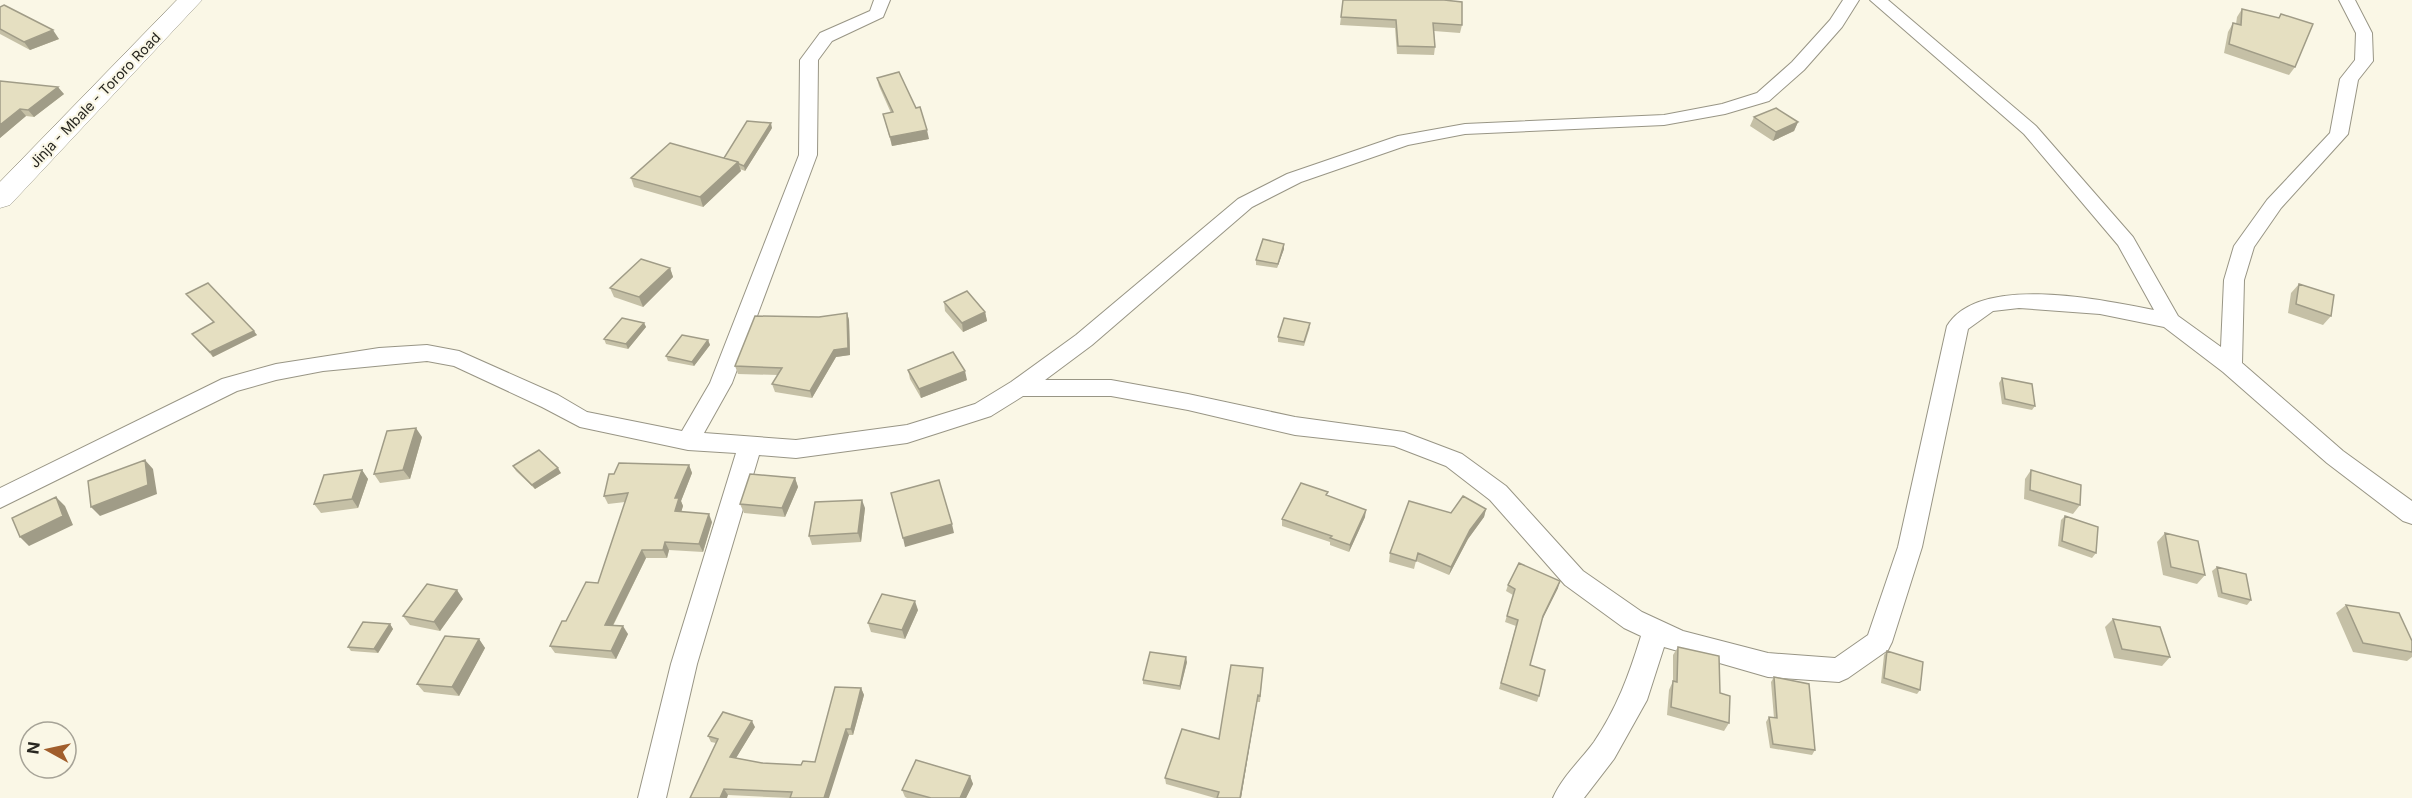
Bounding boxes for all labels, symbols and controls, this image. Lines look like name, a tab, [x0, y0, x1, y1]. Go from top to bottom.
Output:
street label: Jinja - Mbale - Tororo Road	[26, 29, 164, 171]
north arrow	[18, 720, 78, 780]
text: N	[22, 740, 44, 755]

